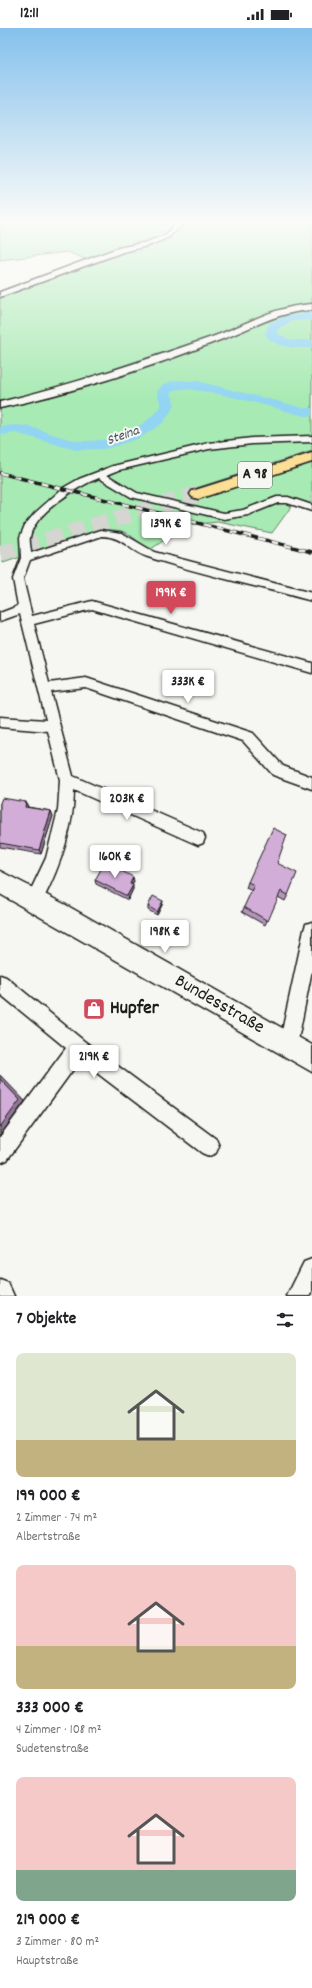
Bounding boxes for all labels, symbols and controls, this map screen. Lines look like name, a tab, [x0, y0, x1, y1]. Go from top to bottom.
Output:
text: 12:11	[20, 3, 39, 25]
water label: Steina	[104, 420, 143, 451]
road number: A 98	[238, 462, 272, 488]
pin: 139K €	[133, 512, 199, 546]
text: 139K €	[151, 515, 181, 534]
pin: 199K €	[138, 581, 204, 615]
text: 199K €	[156, 584, 187, 603]
pin: 333K €	[155, 670, 221, 704]
text: 333K €	[171, 673, 205, 692]
pin: 203K €	[94, 787, 160, 821]
text: 203K €	[110, 790, 144, 809]
pin: 160K €	[82, 845, 148, 879]
text: 160K €	[99, 848, 131, 867]
pin: 198K €	[132, 920, 198, 954]
text: 198K €	[150, 923, 180, 942]
street label: Bundesstraße	[169, 968, 269, 1042]
shop icon: Hupfer	[81, 996, 107, 1022]
place label: Hupfer	[110, 996, 160, 1023]
pin: 219K €	[61, 1045, 127, 1079]
text: 219K €	[79, 1048, 109, 1067]
text: 7 Objekte	[16, 1308, 76, 1332]
icon: filters	[274, 1309, 296, 1331]
icon: home	[120, 1379, 192, 1451]
text: 199 000 €	[16, 1485, 80, 1509]
text: 2 Zimmer · 74 m²	[16, 1509, 97, 1528]
text: Albertstraße	[16, 1528, 80, 1547]
icon: home	[120, 1591, 192, 1663]
text: 333 000 €	[16, 1697, 84, 1721]
text: 4 Zimmer · 108 m²	[16, 1721, 102, 1740]
text: Sudetenstraße	[16, 1740, 89, 1759]
icon: home	[120, 1803, 192, 1875]
text: 219 000 €	[16, 1909, 80, 1933]
text: 3 Zimmer · 80 m²	[16, 1933, 99, 1952]
text: Hauptstraße	[16, 1952, 78, 1971]

